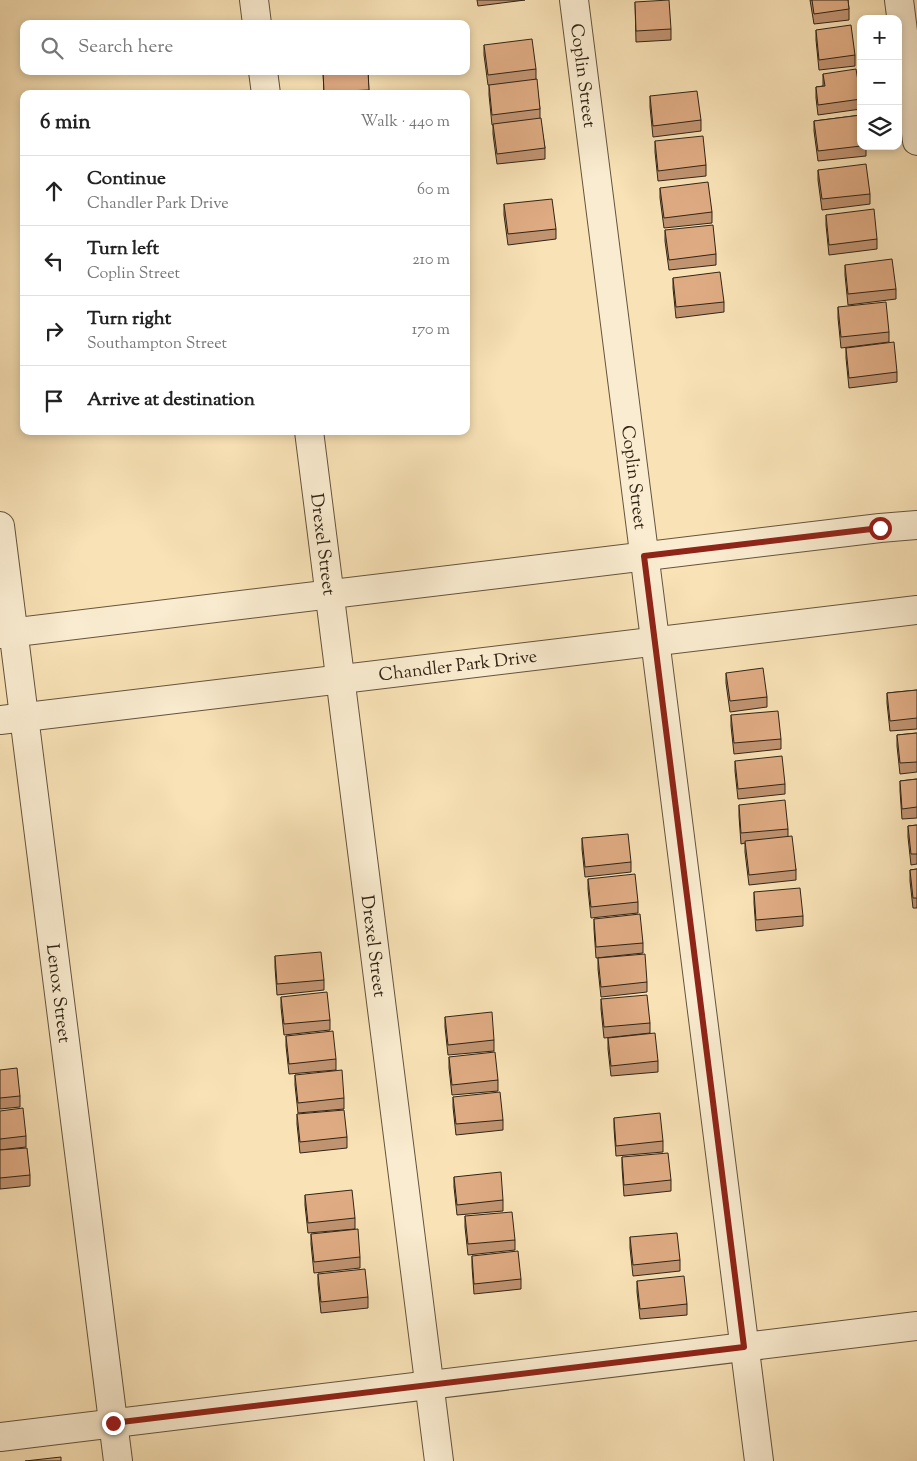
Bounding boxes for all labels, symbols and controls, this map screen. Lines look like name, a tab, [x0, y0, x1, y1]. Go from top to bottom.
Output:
map controls	[857, 15, 902, 150]
button: +	[857, 15, 902, 60]
search box	[20, 20, 470, 75]
street label: Coplin Street	[562, 22, 601, 129]
icon: search	[38, 34, 66, 62]
text: Search here	[78, 34, 173, 61]
button: −	[857, 60, 902, 105]
button: layers	[857, 105, 902, 150]
text: 6 min	[40, 108, 91, 138]
text: Walk · 440 m	[361, 111, 450, 134]
text: Continue	[87, 166, 166, 193]
icon: ahead	[40, 177, 68, 205]
text: 60 m	[417, 179, 450, 202]
text: Chandler Park Drive	[87, 193, 229, 216]
text: Turn left	[87, 236, 159, 263]
icon: left	[40, 247, 68, 275]
text: 210 m	[412, 249, 450, 272]
text: Coplin Street	[87, 263, 180, 286]
text: Turn right	[87, 306, 171, 333]
icon: right	[40, 317, 68, 345]
text: 170 m	[412, 319, 450, 342]
text: Southampton Street	[87, 333, 227, 356]
icon: arrive	[40, 387, 68, 415]
text: Arrive at destination	[87, 387, 255, 414]
street label: Coplin Street	[613, 424, 652, 531]
street label: Drexel Street	[302, 492, 341, 597]
route start	[869, 517, 892, 540]
street label: Chandler Park Drive	[377, 645, 539, 689]
street label: Drexel Street	[353, 894, 391, 999]
street label: Lenox Street	[38, 943, 76, 1045]
route end	[102, 1412, 125, 1435]

